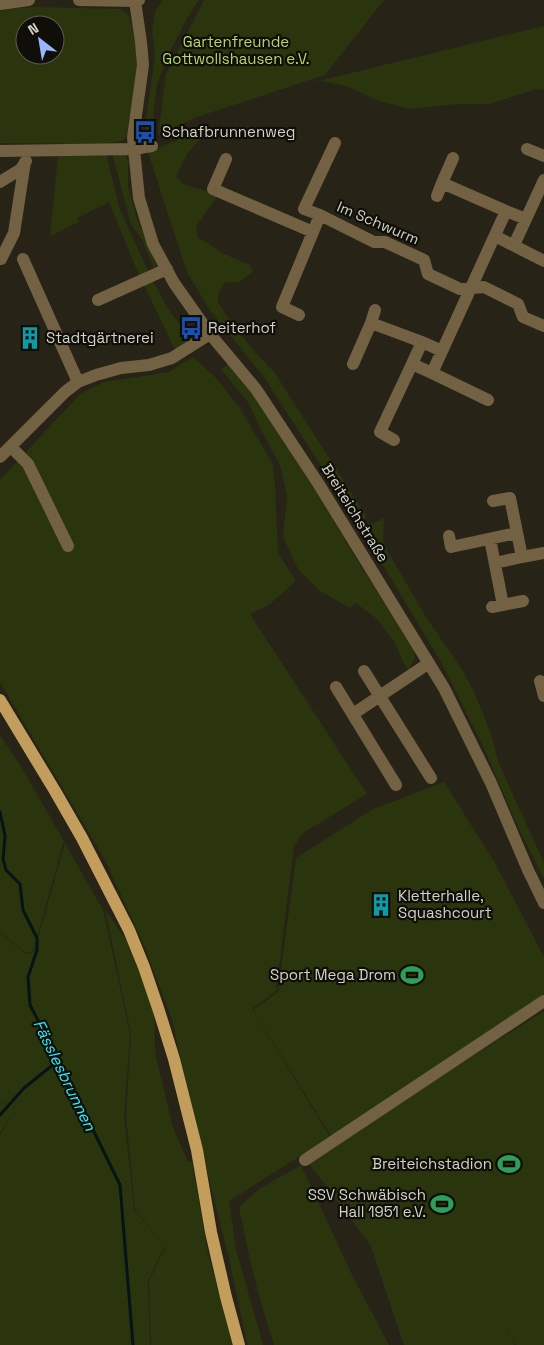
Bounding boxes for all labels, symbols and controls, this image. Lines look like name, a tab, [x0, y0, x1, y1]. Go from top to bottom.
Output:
north arrow	[15, 15, 65, 65]
text: N	[25, 19, 42, 39]
park label: Gartenfreunde Gottwollshausen e.V.	[162, 32, 310, 68]
bus stop icon: Schafbrunnenweg	[132, 119, 158, 145]
place label: Schafbrunnenweg	[162, 122, 295, 141]
street label: Im Schwurm	[334, 197, 422, 248]
bus stop icon: Reiterhof	[178, 315, 204, 341]
place label: Reiterhof	[208, 318, 276, 337]
building icon: Stadtgärtnerei	[17, 325, 43, 351]
place label: Stadtgärtnerei	[46, 328, 154, 347]
street label: Breiteichstraße	[318, 460, 393, 565]
place label: Kletterhalle, Squashcourt	[398, 886, 492, 922]
building icon: Kletterhalle, Squashcourt	[368, 892, 394, 918]
sports icon: Sport Mega Drom	[399, 962, 425, 988]
place label: Sport Mega Drom	[270, 965, 396, 984]
water label: Fässlesbrunnen	[29, 1016, 101, 1135]
sports icon: Breiteichstadion	[496, 1151, 522, 1177]
place label: Breiteichstadion	[372, 1154, 492, 1173]
place label: SSV Schwäbisch Hall 1951 e.V.	[308, 1185, 426, 1221]
sports icon: SSV Schwäbisch Hall 1951 e.V.	[429, 1191, 455, 1217]

